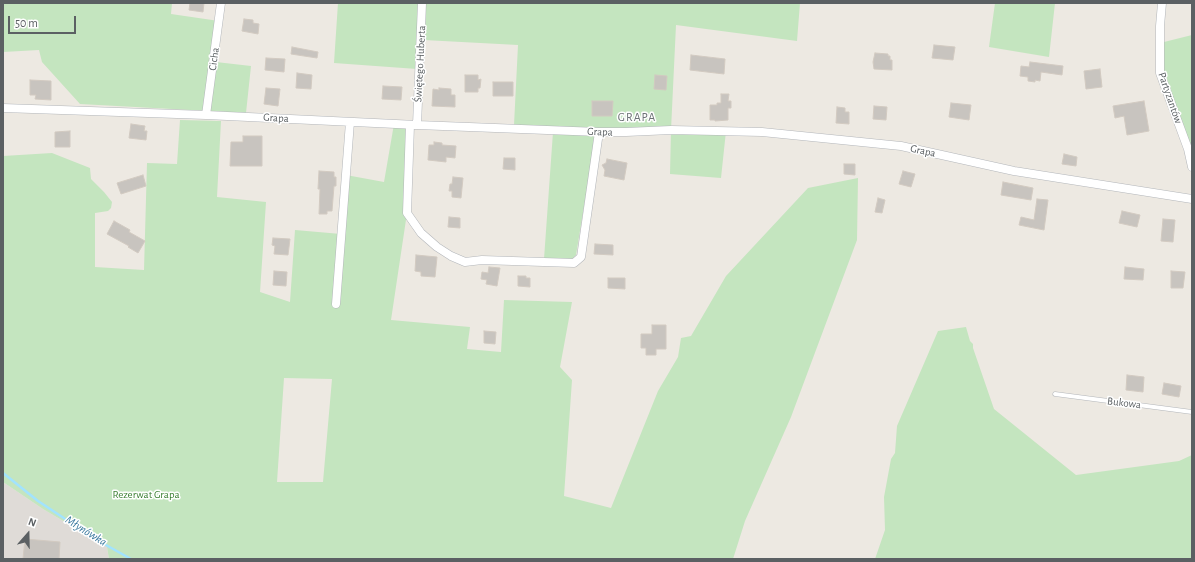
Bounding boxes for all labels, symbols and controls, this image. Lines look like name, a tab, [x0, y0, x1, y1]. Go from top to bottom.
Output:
scale bar	[10, 8, 78, 34]
text: 50 m	[15, 17, 38, 29]
street label: Świętego Huberta	[411, 25, 429, 103]
street label: Cicha	[206, 46, 222, 72]
street label: Partyzantów	[1155, 71, 1185, 125]
district label: GRAPA	[618, 110, 656, 124]
street label: Grapa	[263, 111, 289, 125]
street label: Grapa	[587, 125, 613, 139]
street label: Grapa	[909, 142, 937, 160]
street label: Bukowa	[1106, 394, 1142, 412]
park label: Rezerwat Grapa	[112, 488, 180, 502]
water label: Młynówka	[63, 513, 109, 549]
north arrow	[8, 514, 48, 554]
text: N	[27, 516, 38, 529]

